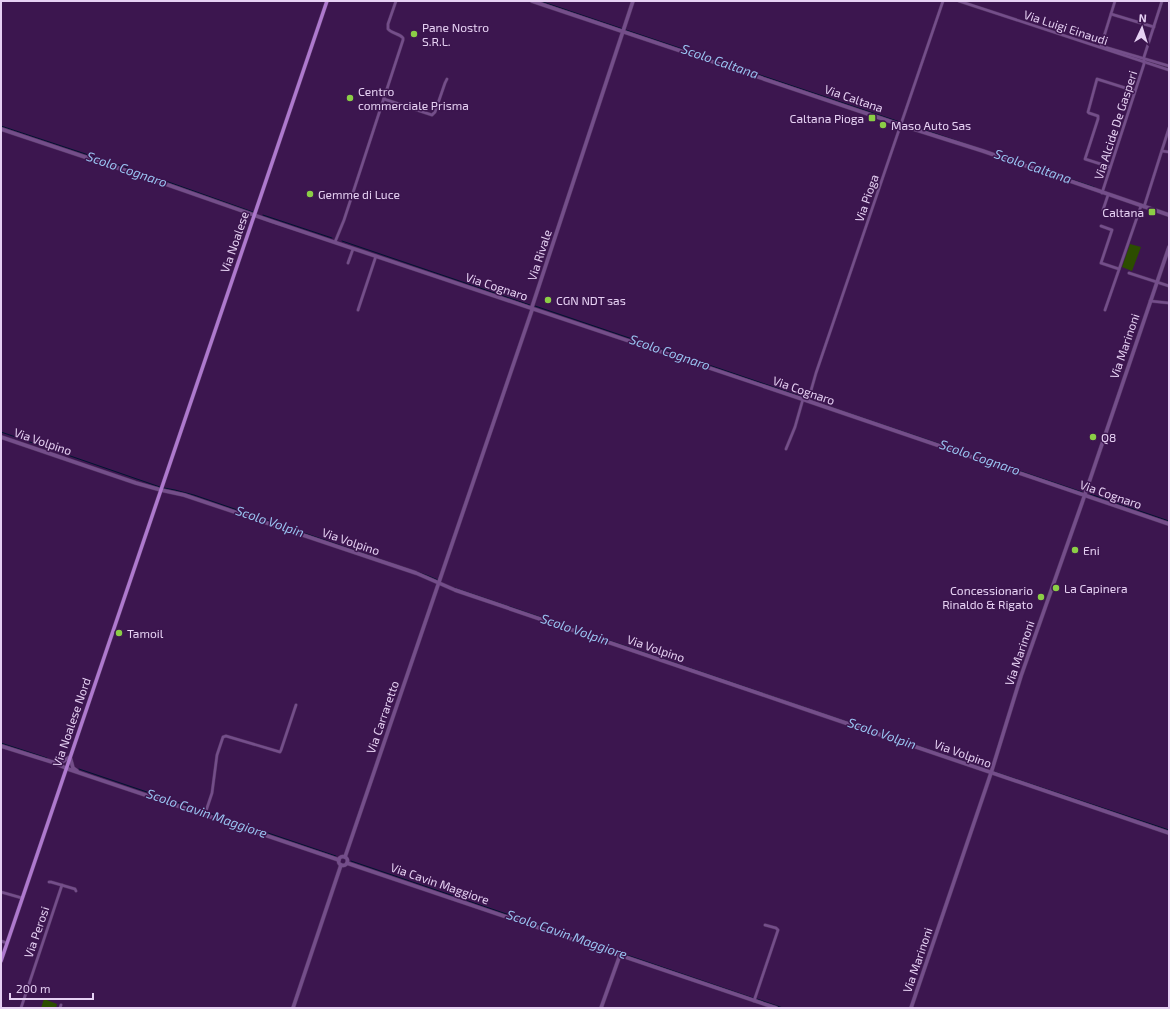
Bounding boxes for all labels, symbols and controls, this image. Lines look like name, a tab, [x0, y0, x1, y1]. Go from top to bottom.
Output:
street label: Via Luigi Einaudi	[1022, 7, 1110, 47]
north arrow	[1122, 8, 1162, 48]
text: N	[1138, 11, 1147, 24]
place label: Pane Nostro S.R.L.	[422, 20, 489, 48]
marker: Pane Nostro S.R.L.	[409, 29, 419, 39]
water label: Scolo Caltana	[679, 40, 761, 82]
street label: Via Alcide De Gasperi	[1091, 69, 1139, 181]
street label: Via Caltana	[823, 81, 885, 115]
place label: Centro commerciale Prisma	[358, 84, 469, 112]
marker: Centro commerciale Prisma	[345, 93, 355, 103]
place label: Caltana Pioga	[790, 111, 864, 125]
marker: Caltana Pioga	[867, 113, 877, 123]
place label: Maso Auto Sas	[891, 118, 971, 132]
marker: Maso Auto Sas	[878, 120, 888, 130]
water label: Scolo Caltana	[992, 145, 1074, 187]
water label: Scolo Cognaro	[85, 148, 169, 190]
street label: Via Pioga	[851, 172, 881, 224]
place label: Gemme di Luce	[318, 187, 400, 201]
marker: Gemme di Luce	[305, 189, 315, 199]
place label: Caltana	[1102, 205, 1144, 219]
marker: Caltana	[1147, 207, 1157, 217]
street label: Via Noalese	[217, 209, 251, 275]
street label: Via Rivale	[524, 228, 554, 282]
street label: Via Cognaro	[464, 269, 530, 303]
place label: CGN NDT sas	[556, 293, 626, 307]
marker: CGN NDT sas	[543, 295, 553, 305]
street label: Via Marinoni	[1106, 311, 1142, 381]
water label: Scolo Cognaro	[628, 331, 712, 373]
street label: Via Cognaro	[771, 373, 837, 407]
street label: Via Volpino	[12, 425, 74, 457]
place label: Q8	[1101, 430, 1116, 445]
marker: Q8	[1088, 432, 1098, 442]
water label: Scolo Cognaro	[938, 436, 1022, 478]
street label: Via Cognaro	[1078, 477, 1144, 511]
water label: Scolo Volpin	[234, 502, 306, 540]
street label: Via Volpino	[320, 525, 382, 557]
place label: Eni	[1083, 543, 1100, 557]
marker: Eni	[1070, 545, 1080, 555]
place label: La Capinera	[1064, 581, 1128, 595]
place label: Concessionario Rinaldo & Rigato	[942, 583, 1033, 611]
marker: La Capinera	[1051, 583, 1061, 593]
marker: Concessionario Rinaldo & Rigato	[1036, 592, 1046, 602]
water label: Scolo Volpin	[539, 610, 611, 648]
street label: Via Marinoni	[1001, 618, 1037, 688]
place label: Tamoil	[127, 626, 164, 640]
marker: Tamoil	[114, 628, 124, 638]
street label: Via Volpino	[625, 632, 687, 664]
street label: Via Noalese Nord	[49, 676, 93, 768]
street label: Via Carraretto	[363, 679, 401, 755]
water label: Scolo Volpin	[846, 714, 918, 752]
street label: Via Volpino	[932, 736, 994, 770]
water label: Scolo Cavin Maggiore	[145, 785, 269, 841]
street label: Via Cavin Maggiore	[389, 860, 491, 906]
street label: Via Perosi	[21, 904, 51, 960]
water label: Scolo Cavin Maggiore	[505, 906, 629, 962]
street label: Via Marinoni	[899, 925, 935, 995]
scale bar	[10, 975, 93, 1001]
text: 200 m	[16, 981, 50, 995]

